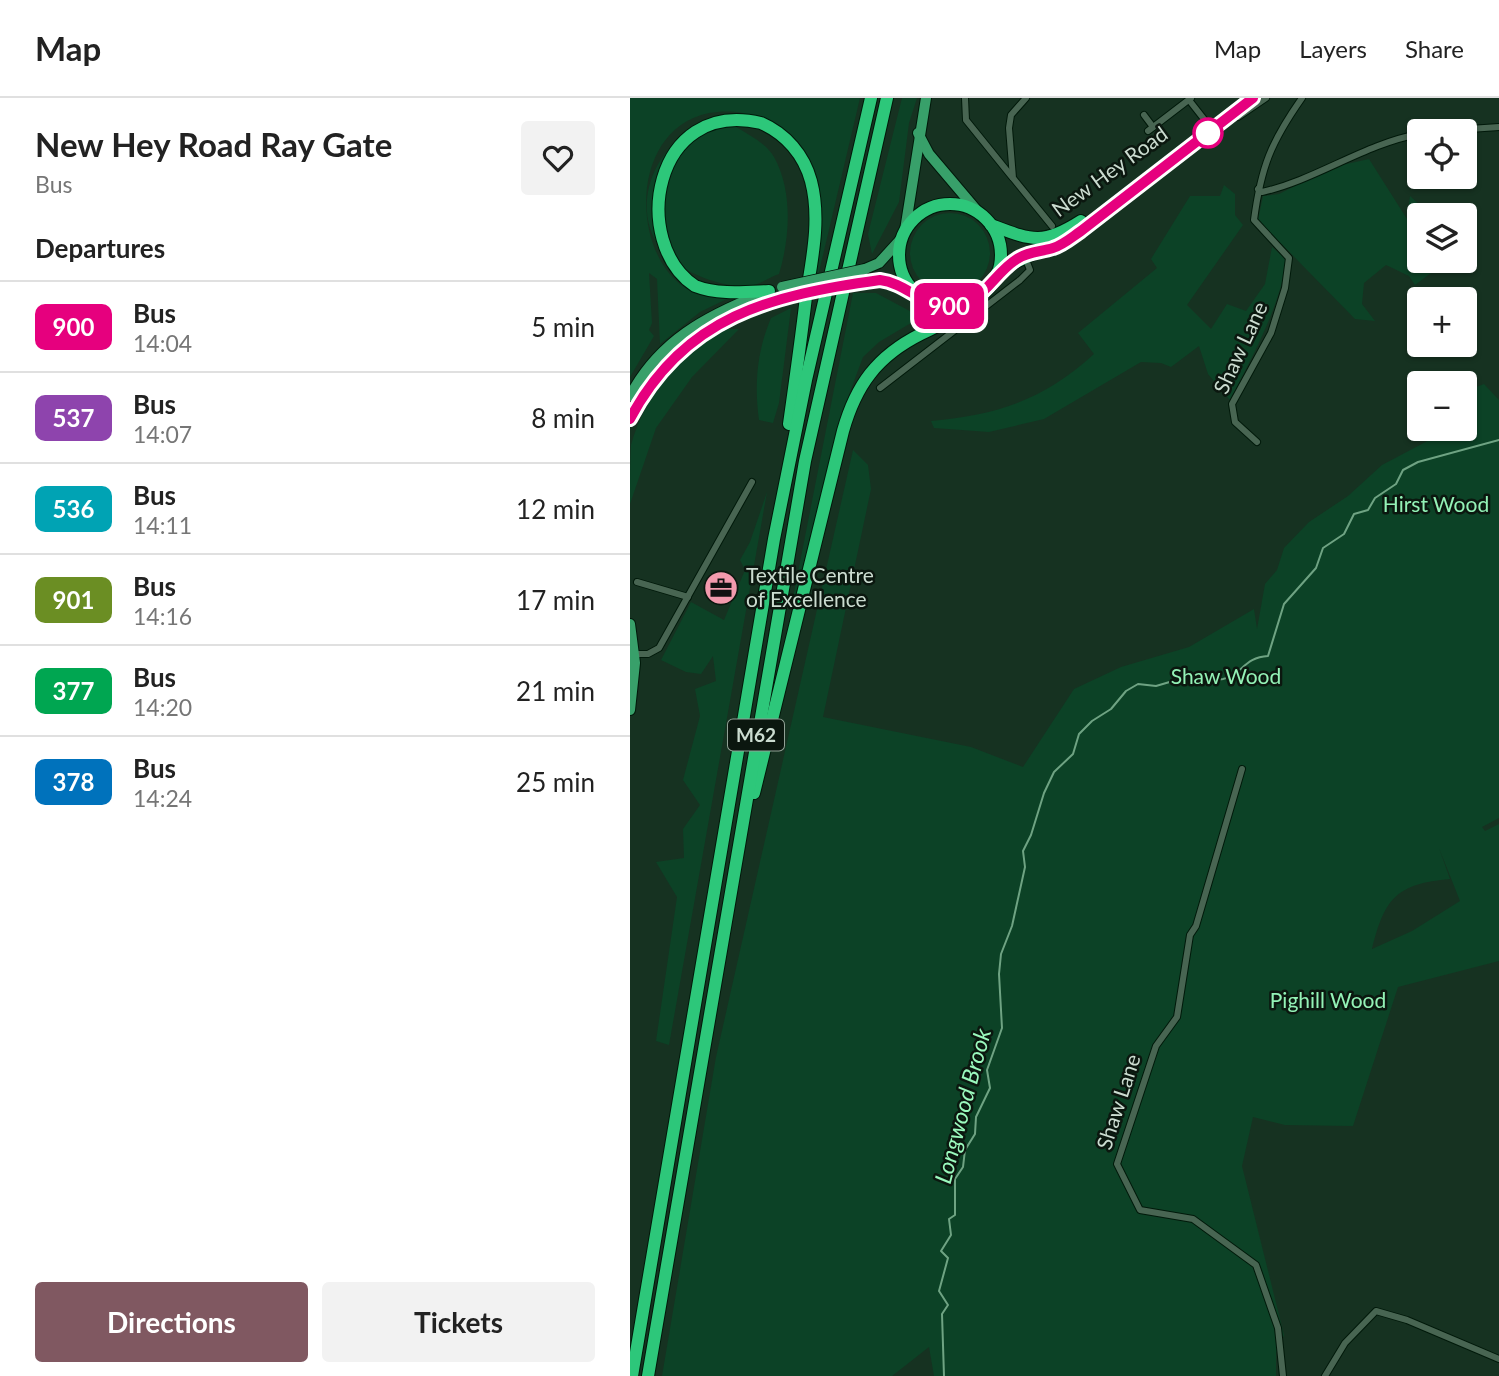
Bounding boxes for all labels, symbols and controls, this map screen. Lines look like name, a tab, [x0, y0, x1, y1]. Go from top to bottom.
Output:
text: Map	[35, 28, 101, 68]
text: Map	[1214, 34, 1261, 63]
text: Layers	[1299, 34, 1367, 63]
text: Share	[1405, 34, 1464, 63]
unlabelled marker	[1193, 118, 1223, 148]
map controls	[1407, 119, 1477, 441]
button: locate	[1407, 119, 1477, 189]
street label: New Hey Road	[1046, 120, 1172, 221]
button: heart	[521, 121, 595, 195]
text: New Hey Road Ray Gate	[35, 124, 392, 164]
text: Bus	[35, 170, 72, 198]
button: layers	[1407, 203, 1477, 273]
text: Departures	[35, 232, 165, 264]
line badge: 900	[909, 283, 989, 329]
button: +	[1407, 287, 1477, 357]
text: 900	[928, 291, 970, 320]
text: Bus	[133, 297, 176, 329]
street label: Shaw Lane	[1207, 297, 1272, 397]
text: 5 min	[531, 311, 595, 343]
text: 900	[53, 312, 94, 341]
text: 14:04	[133, 329, 192, 357]
button: −	[1407, 371, 1477, 441]
text: Bus	[133, 388, 176, 420]
text: 8 min	[531, 402, 595, 434]
text: 537	[53, 403, 94, 432]
text: 14:07	[133, 420, 192, 448]
text: Bus	[133, 479, 176, 511]
park label: Hirst Wood	[1383, 491, 1489, 516]
text: 12 min	[516, 493, 595, 525]
text: 536	[53, 494, 94, 523]
text: 14:11	[133, 511, 192, 539]
place label: Textile Centre of Excellence	[746, 562, 874, 611]
office icon: Textile Centre of Excellence	[702, 569, 740, 607]
text: Bus	[133, 570, 176, 602]
text: 17 min	[516, 584, 595, 616]
text: 901	[53, 585, 94, 614]
text: 14:16	[133, 602, 192, 630]
text: Bus	[133, 661, 176, 693]
park label: Shaw Wood	[1171, 663, 1281, 688]
text: 21 min	[516, 675, 595, 707]
text: 377	[53, 676, 94, 705]
text: 14:20	[133, 693, 192, 721]
road number: M62	[728, 720, 784, 750]
text: Bus	[133, 752, 176, 784]
text: 25 min	[516, 766, 595, 798]
text: 378	[53, 767, 94, 796]
text: 14:24	[133, 784, 192, 812]
park label: Pighill Wood	[1270, 987, 1386, 1012]
water label: Longwood Brook	[928, 1024, 996, 1186]
street label: Shaw Lane	[1090, 1051, 1145, 1152]
button: Directions	[35, 1282, 308, 1362]
button: Tickets	[322, 1282, 595, 1362]

